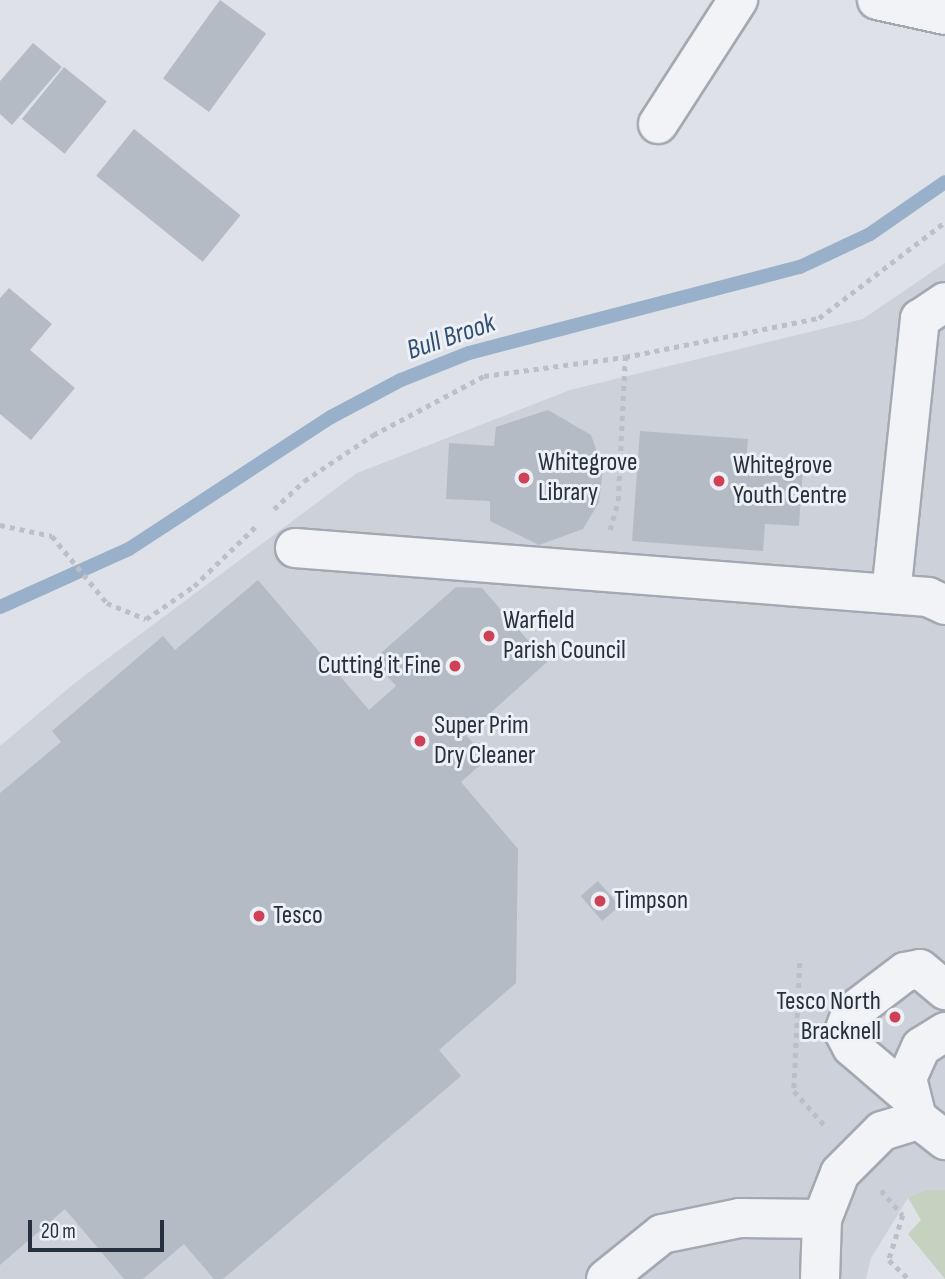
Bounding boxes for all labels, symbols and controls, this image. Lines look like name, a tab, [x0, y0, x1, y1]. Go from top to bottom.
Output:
water label: Bull Brook	[402, 306, 500, 368]
place label: Whitegrove Library	[538, 447, 637, 508]
place label: Whitegrove Youth Centre	[733, 450, 847, 512]
marker: Whitegrove Library	[516, 470, 532, 486]
marker: Whitegrove Youth Centre	[711, 473, 727, 489]
place label: Warfield Parish Council	[503, 605, 626, 666]
marker: Warfield Parish Council	[481, 628, 497, 644]
place label: Cutting it Fine	[318, 650, 441, 682]
marker: Cutting it Fine	[447, 658, 463, 674]
place label: Super Prim Dry Cleaner	[434, 710, 536, 772]
marker: Super Prim Dry Cleaner	[412, 733, 428, 749]
place label: Timpson	[614, 885, 688, 917]
marker: Timpson	[592, 893, 608, 909]
place label: Tesco	[273, 900, 323, 932]
marker: Tesco	[251, 908, 267, 924]
place label: Tesco North Bracknell	[776, 986, 881, 1048]
marker: Tesco North Bracknell	[887, 1009, 903, 1025]
scale bar	[32, 1206, 168, 1250]
text: 20 m	[41, 1219, 76, 1244]

